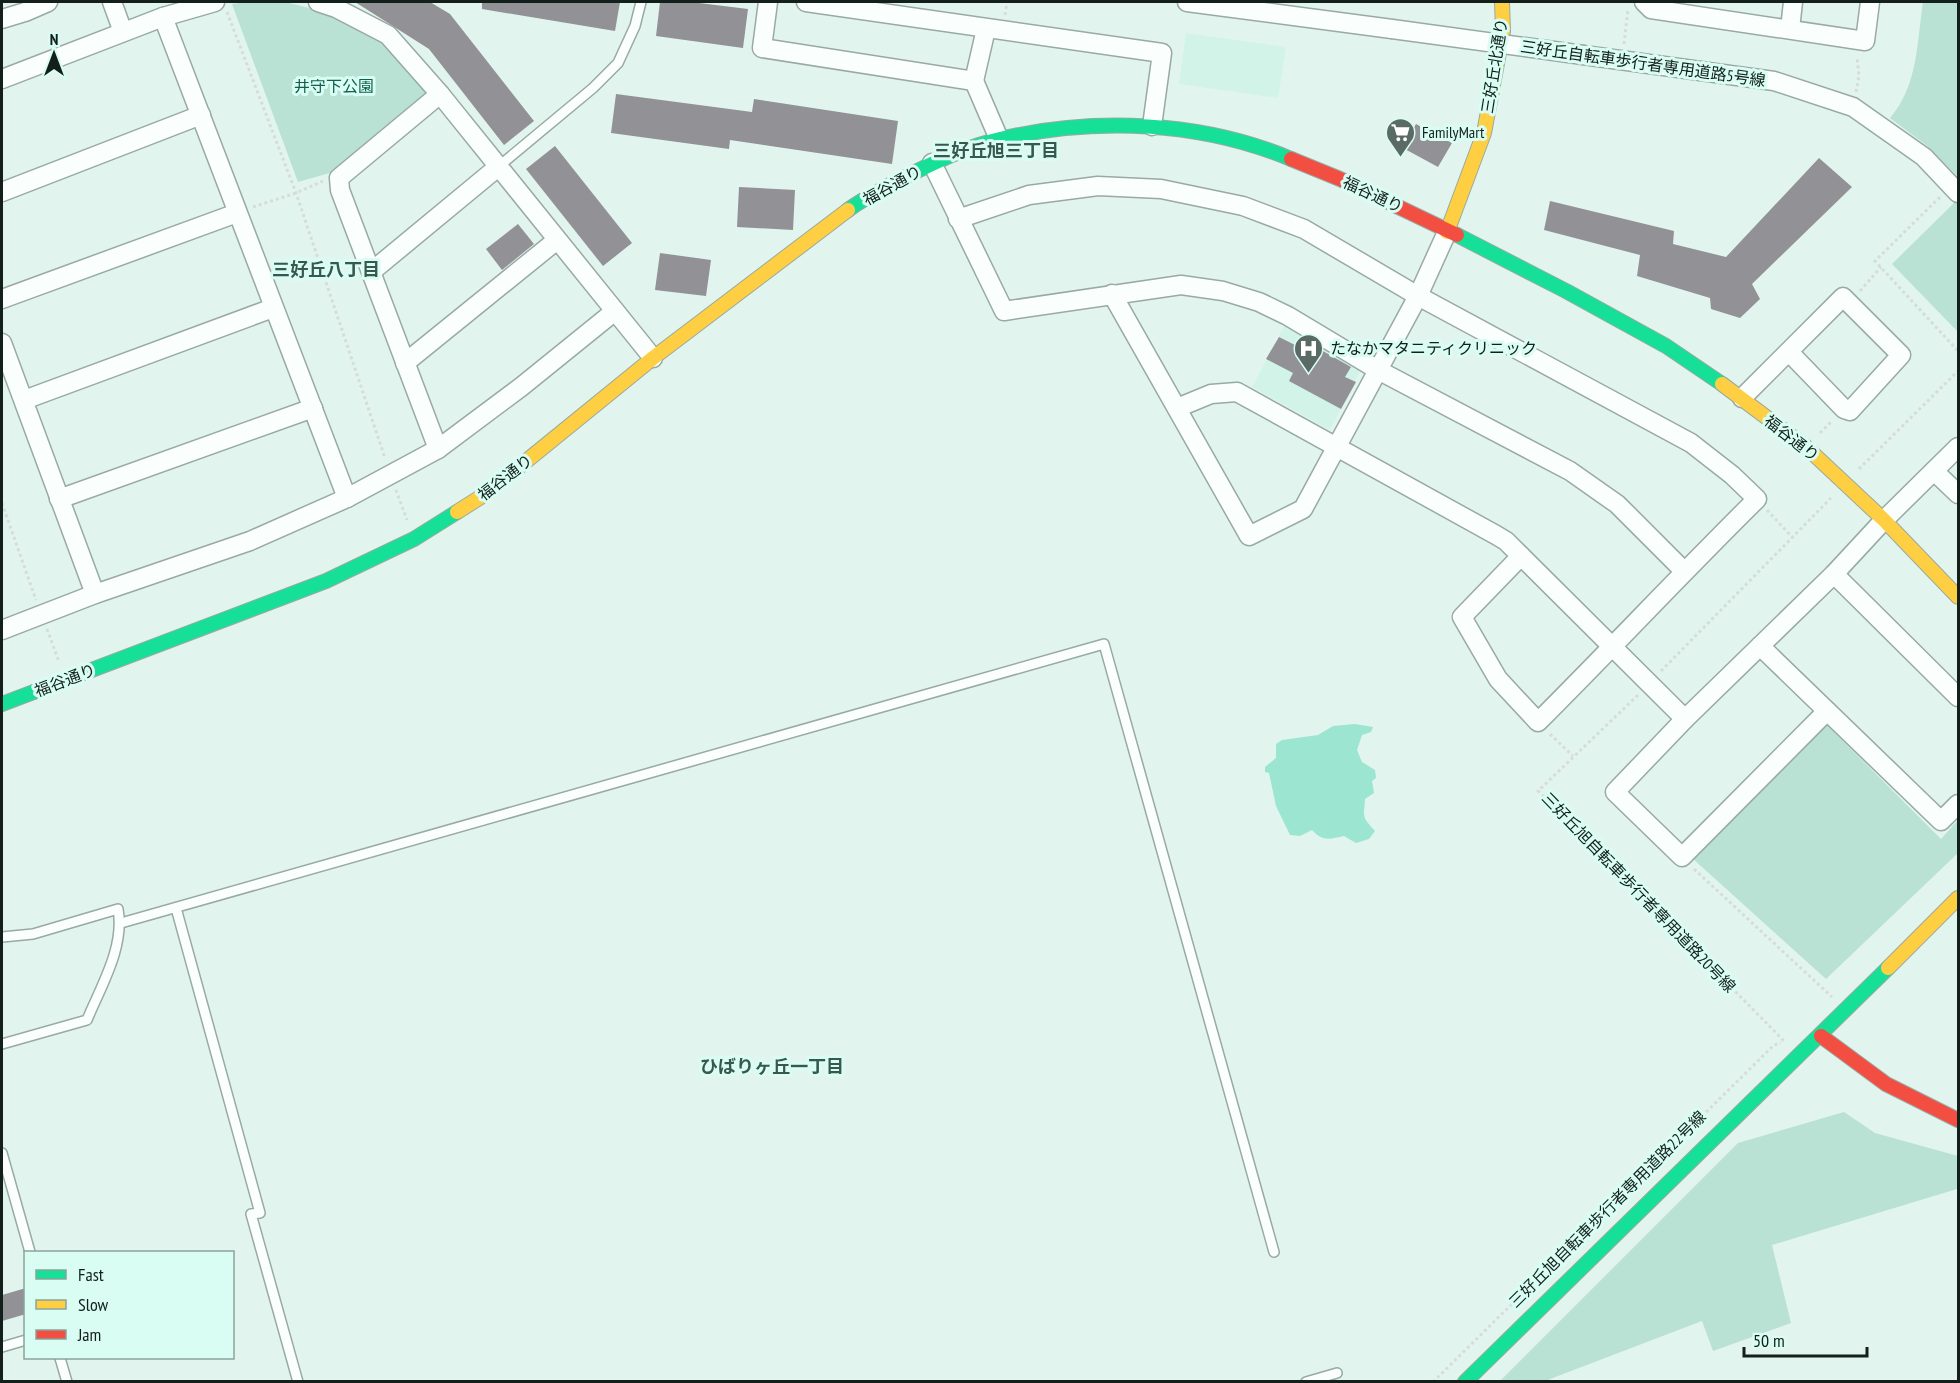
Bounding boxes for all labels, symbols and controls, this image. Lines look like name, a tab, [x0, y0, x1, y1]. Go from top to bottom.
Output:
street label: 三好丘北通り	[1477, 17, 1511, 115]
north arrow	[24, 24, 84, 84]
text: N	[50, 29, 58, 49]
street label: 三好丘自転車歩行者専用道路5号線	[1519, 36, 1767, 90]
park label: 井守下公園	[294, 76, 374, 96]
supermarket icon: FamilyMart	[1385, 116, 1417, 158]
place label: FamilyMart	[1422, 122, 1485, 142]
district label: 三好丘旭三丁目	[933, 139, 1059, 162]
street label: 福谷通り	[859, 161, 925, 209]
street label: 福谷通り	[1340, 171, 1406, 217]
district label: 三好丘八丁目	[272, 258, 380, 281]
hospital icon: たなかマタニティクリニック	[1293, 332, 1325, 374]
place label: たなかマタニティクリニック	[1330, 338, 1537, 358]
street label: 福谷通り	[1761, 410, 1823, 466]
street label: 福谷通り	[474, 449, 536, 505]
street label: 福谷通り	[32, 659, 98, 701]
street label: 三好丘旭自転車歩行者専用道路20号線	[1538, 788, 1740, 996]
district label: ひばりヶ丘一丁目	[700, 1055, 844, 1078]
street label: 三好丘旭自転車歩行者専用道路22号線	[1504, 1106, 1710, 1312]
legend	[24, 1251, 234, 1359]
text: Fast	[78, 1263, 104, 1286]
text: Slow	[78, 1293, 109, 1316]
scale bar	[1744, 1320, 1867, 1358]
text: Jam	[77, 1323, 101, 1346]
text: 50 m	[1753, 1329, 1785, 1352]

